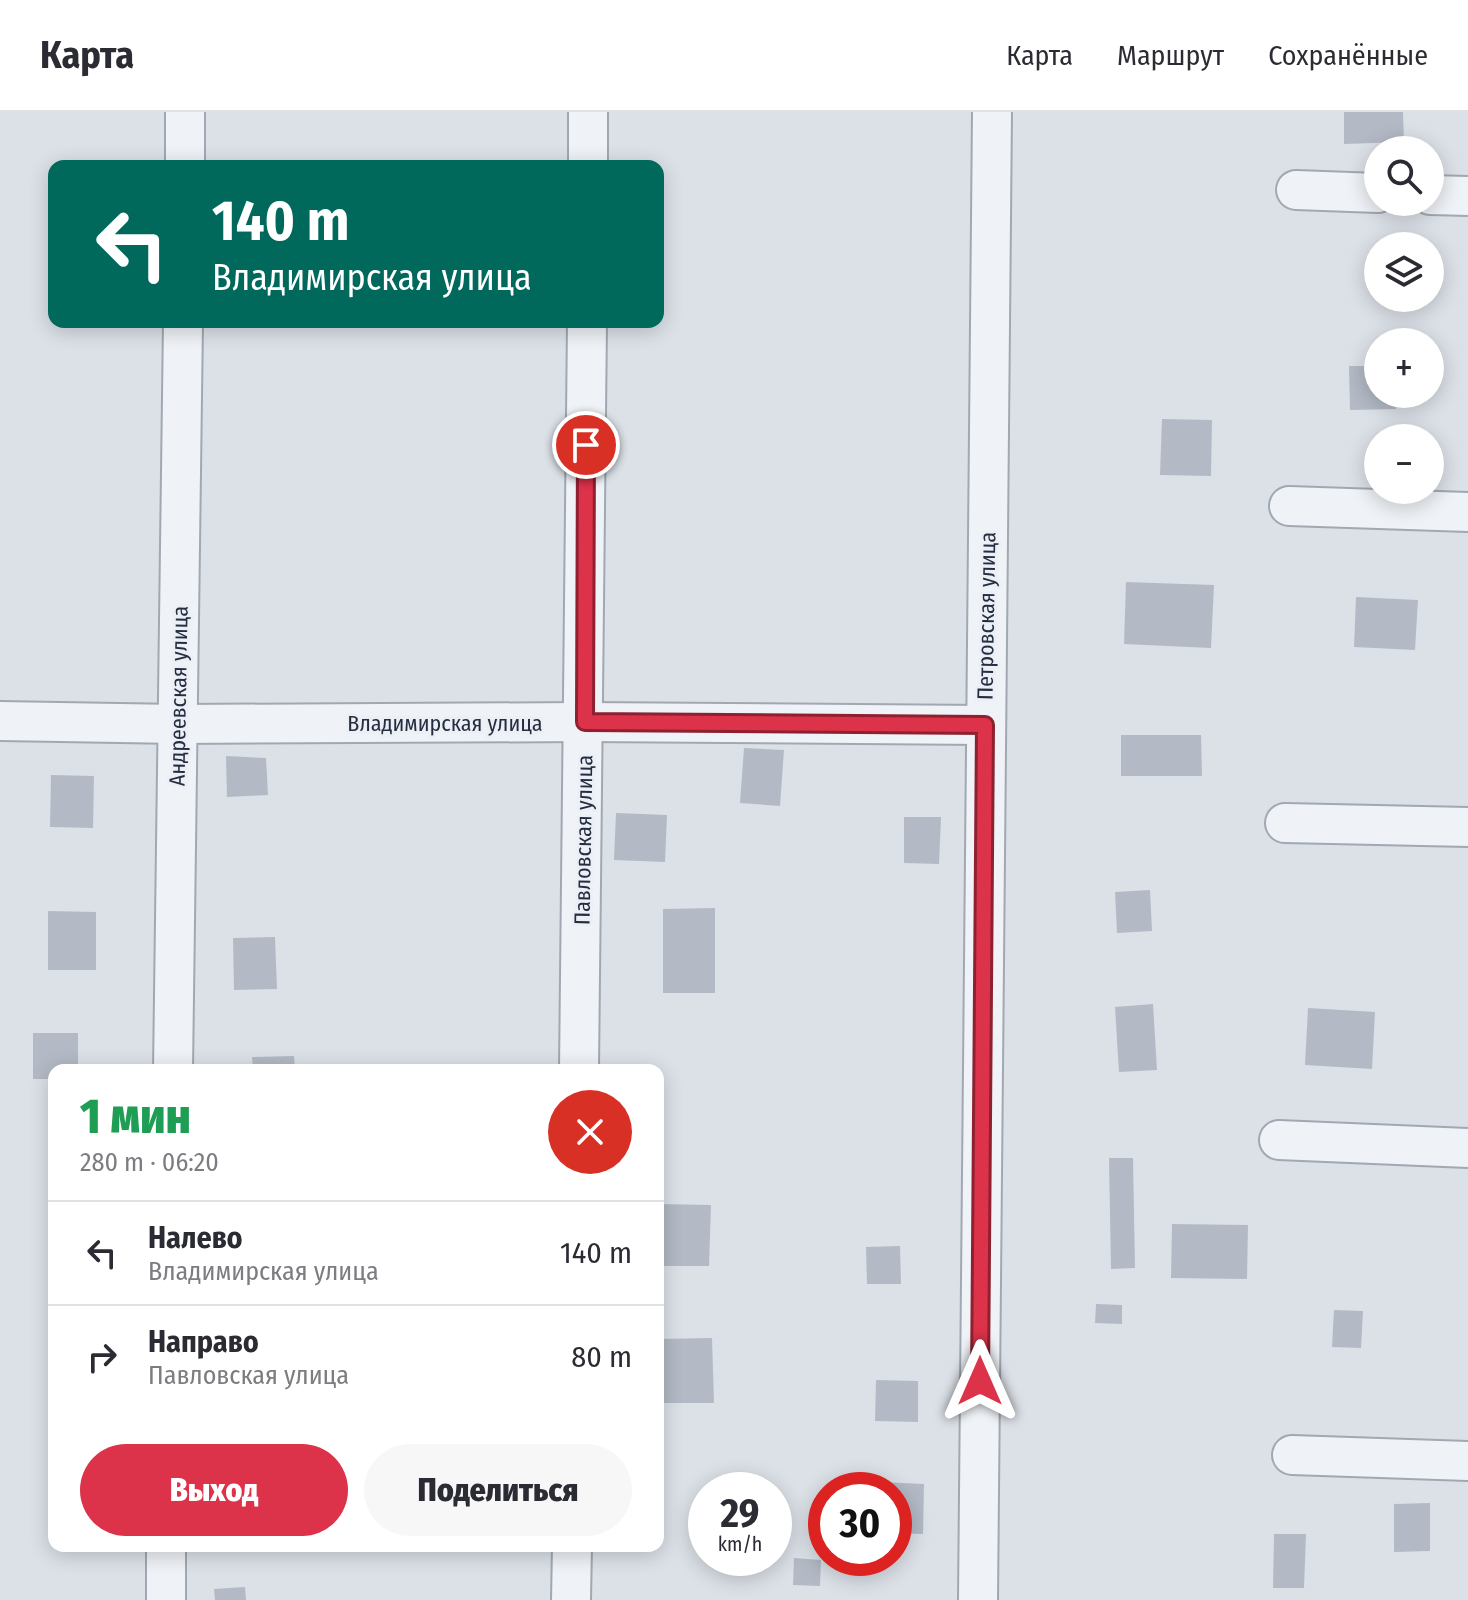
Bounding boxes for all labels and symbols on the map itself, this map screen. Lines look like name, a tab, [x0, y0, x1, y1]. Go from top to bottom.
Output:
pin	[552, 411, 620, 479]
street label: Петровская улица	[972, 532, 1001, 700]
street label: Андреевская улица	[163, 606, 194, 786]
street label: Владимирская улица	[347, 710, 543, 737]
street label: Павловская улица	[569, 755, 598, 925]
position arrow	[938, 1339, 1022, 1423]
speed limit sign: 30	[808, 1472, 912, 1576]

